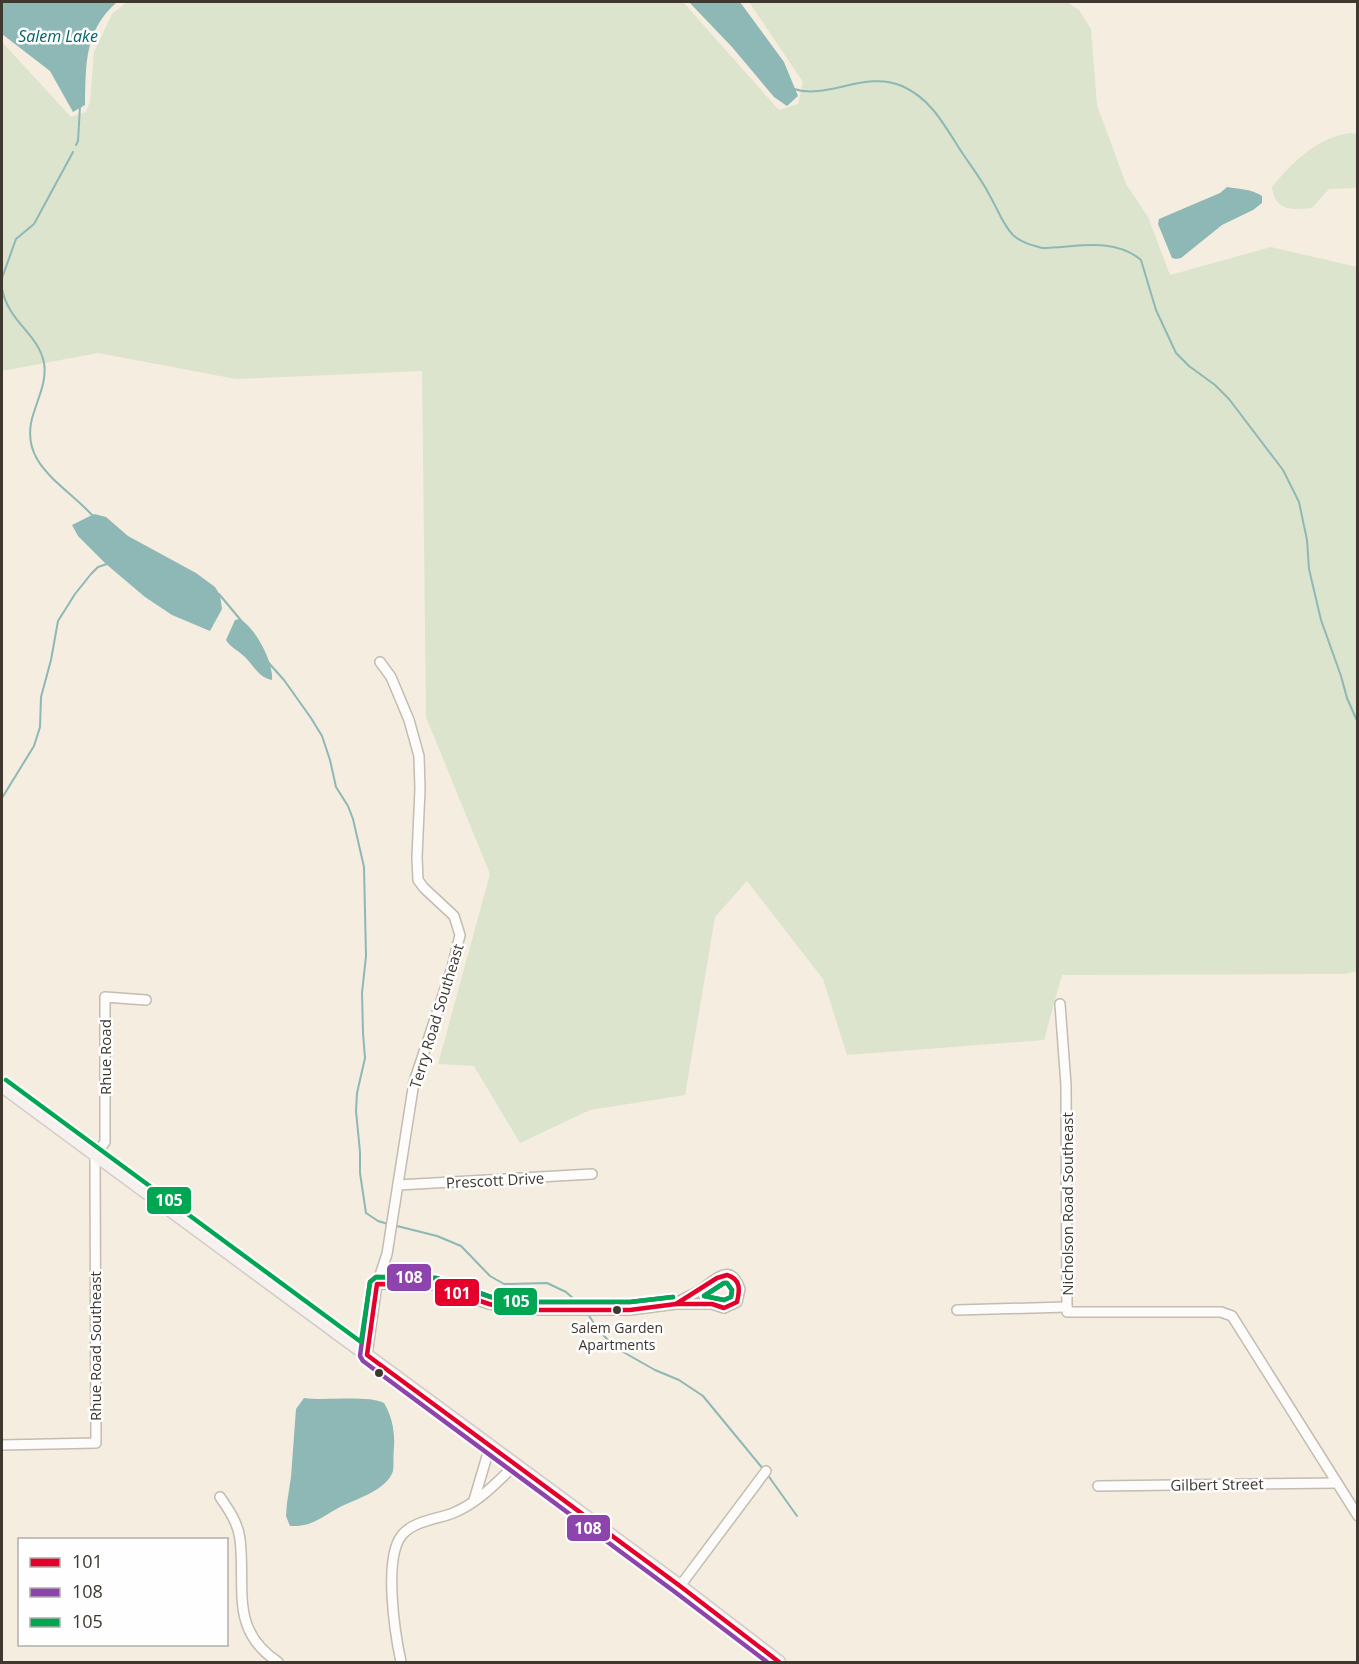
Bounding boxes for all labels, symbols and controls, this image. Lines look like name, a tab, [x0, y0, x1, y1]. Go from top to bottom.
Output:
water label: Salem Lake	[18, 25, 98, 47]
street label: Terry Road Southeast	[404, 941, 468, 1091]
street label: Rhue Road	[95, 1019, 115, 1095]
street label: Nicholson Road Southeast	[1057, 1112, 1077, 1296]
street label: Prescott Drive	[445, 1167, 545, 1193]
line badge: 105	[146, 1186, 192, 1215]
text: 105	[155, 1189, 183, 1211]
line badge: 108	[386, 1263, 432, 1292]
text: 108	[395, 1266, 423, 1288]
street label: Rhue Road Southeast	[85, 1271, 105, 1421]
line badge: 101	[434, 1278, 480, 1307]
text: 101	[443, 1282, 471, 1304]
line badge: 105	[493, 1287, 538, 1316]
text: 105	[502, 1290, 530, 1312]
marker: Salem Garden Apartments	[611, 1304, 623, 1316]
place label: Salem Garden Apartments	[571, 1318, 663, 1354]
unlabelled marker	[373, 1367, 385, 1379]
street label: Gilbert Street	[1170, 1473, 1264, 1495]
line badge: 108	[566, 1514, 611, 1542]
text: 108	[574, 1517, 602, 1539]
legend	[18, 1538, 228, 1646]
text: 101	[72, 1549, 103, 1573]
text: 108	[72, 1579, 103, 1603]
text: 105	[72, 1609, 103, 1633]

